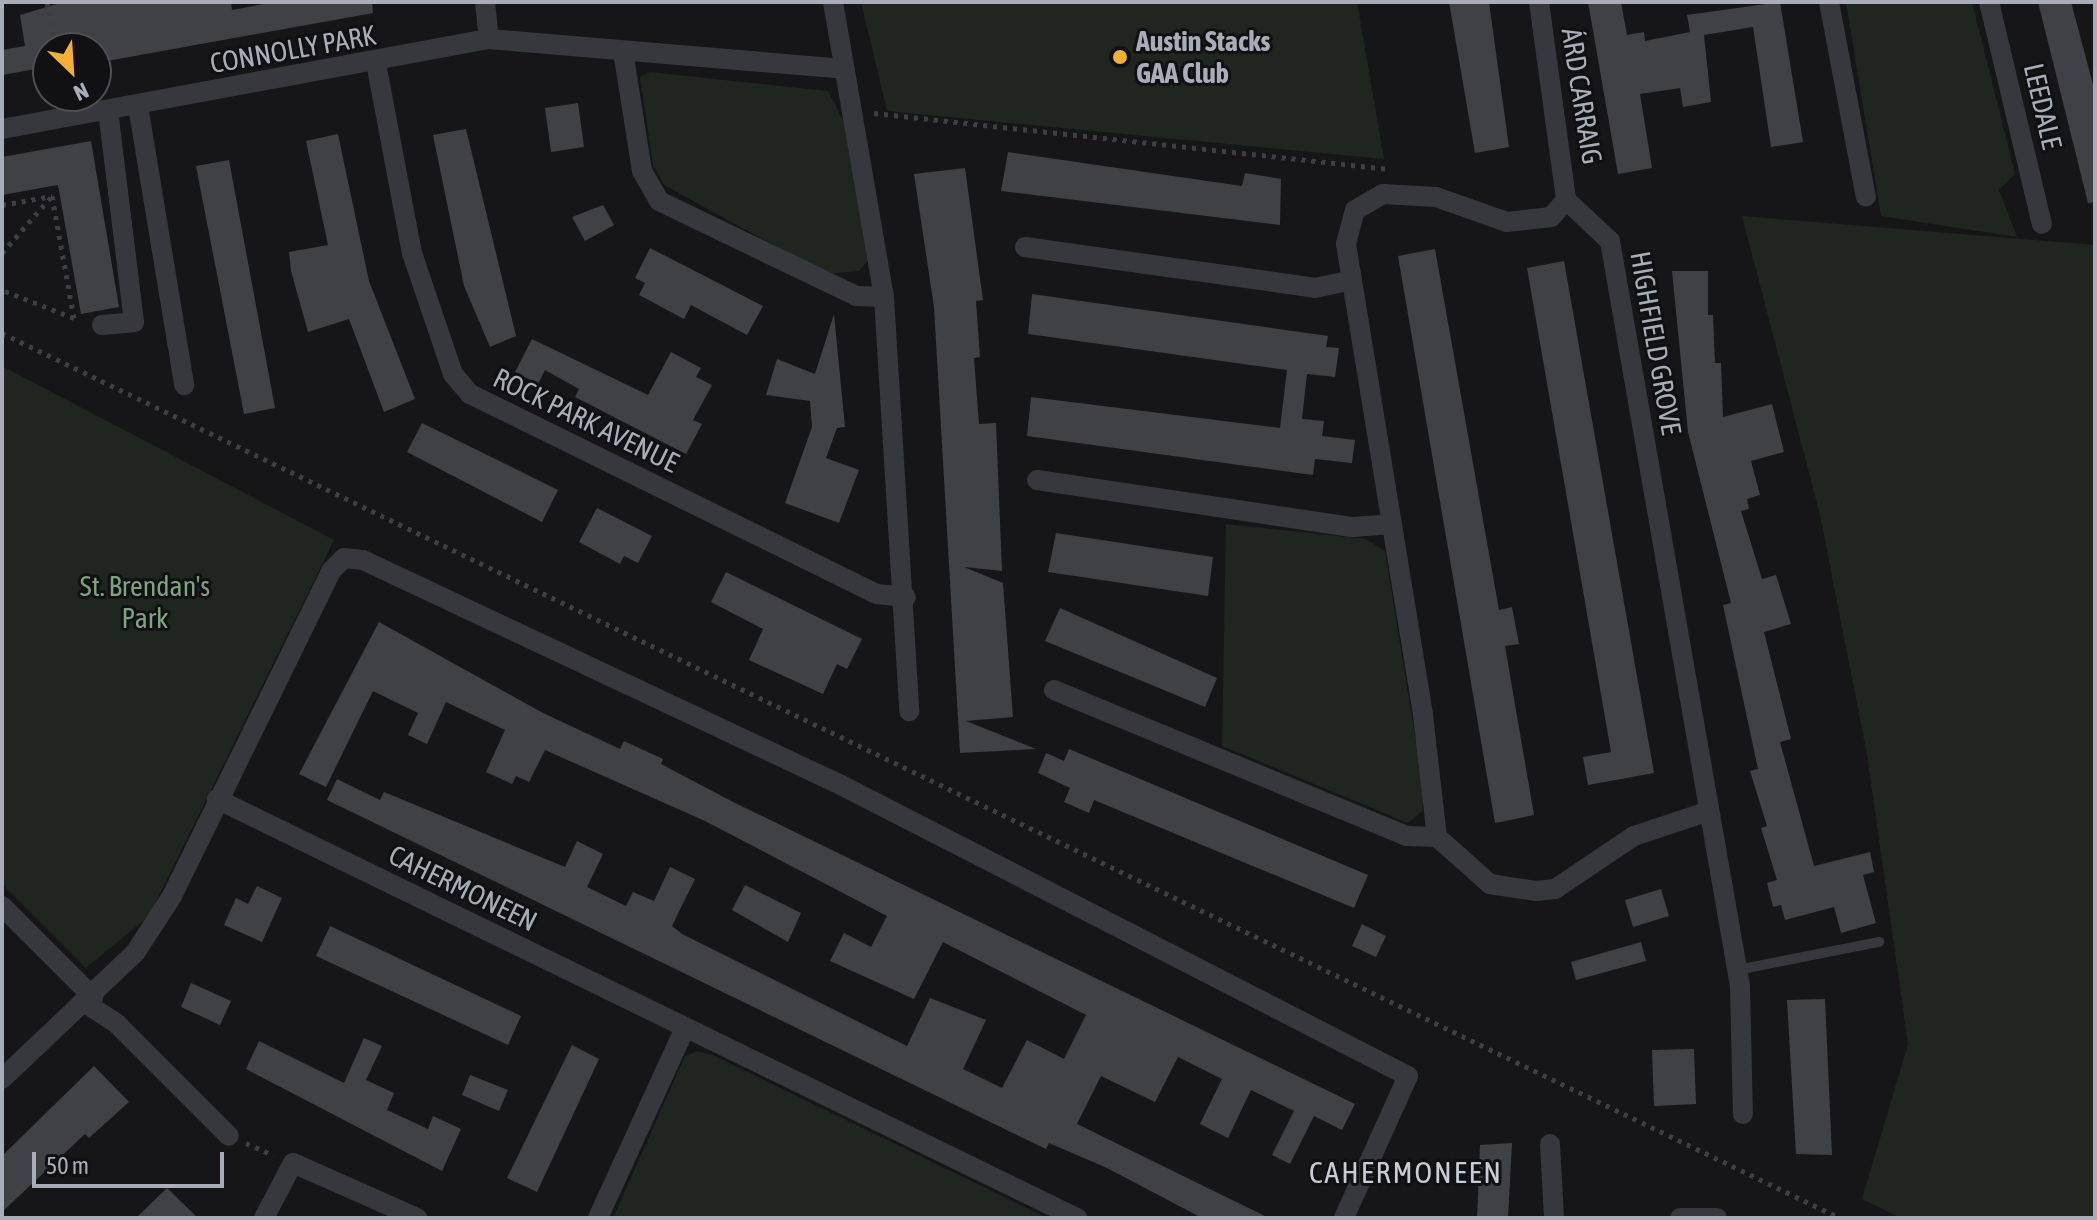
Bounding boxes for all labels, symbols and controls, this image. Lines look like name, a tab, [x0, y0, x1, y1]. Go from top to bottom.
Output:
street label: CONNOLLY PARK	[207, 18, 379, 80]
place label: Austin Stacks GAA Club	[1136, 24, 1270, 90]
street label: ÁRD CARRAIG	[1555, 26, 1609, 166]
north arrow	[32, 32, 112, 112]
marker: Austin Stacks GAA Club	[1111, 48, 1129, 66]
street label: LEEDALE	[2017, 60, 2069, 152]
text: N	[70, 77, 93, 106]
street label: HIGHFIELD GROVE	[1623, 249, 1689, 437]
street label: ROCK PARK AVENUE	[488, 361, 684, 479]
park label: St. Brendan's Park	[80, 569, 210, 635]
street label: CAHERMONEEN	[383, 838, 543, 938]
scale bar	[36, 1136, 228, 1186]
text: 50 m	[46, 1152, 89, 1179]
district label: CAHERMONEEN	[1309, 1154, 1503, 1190]

